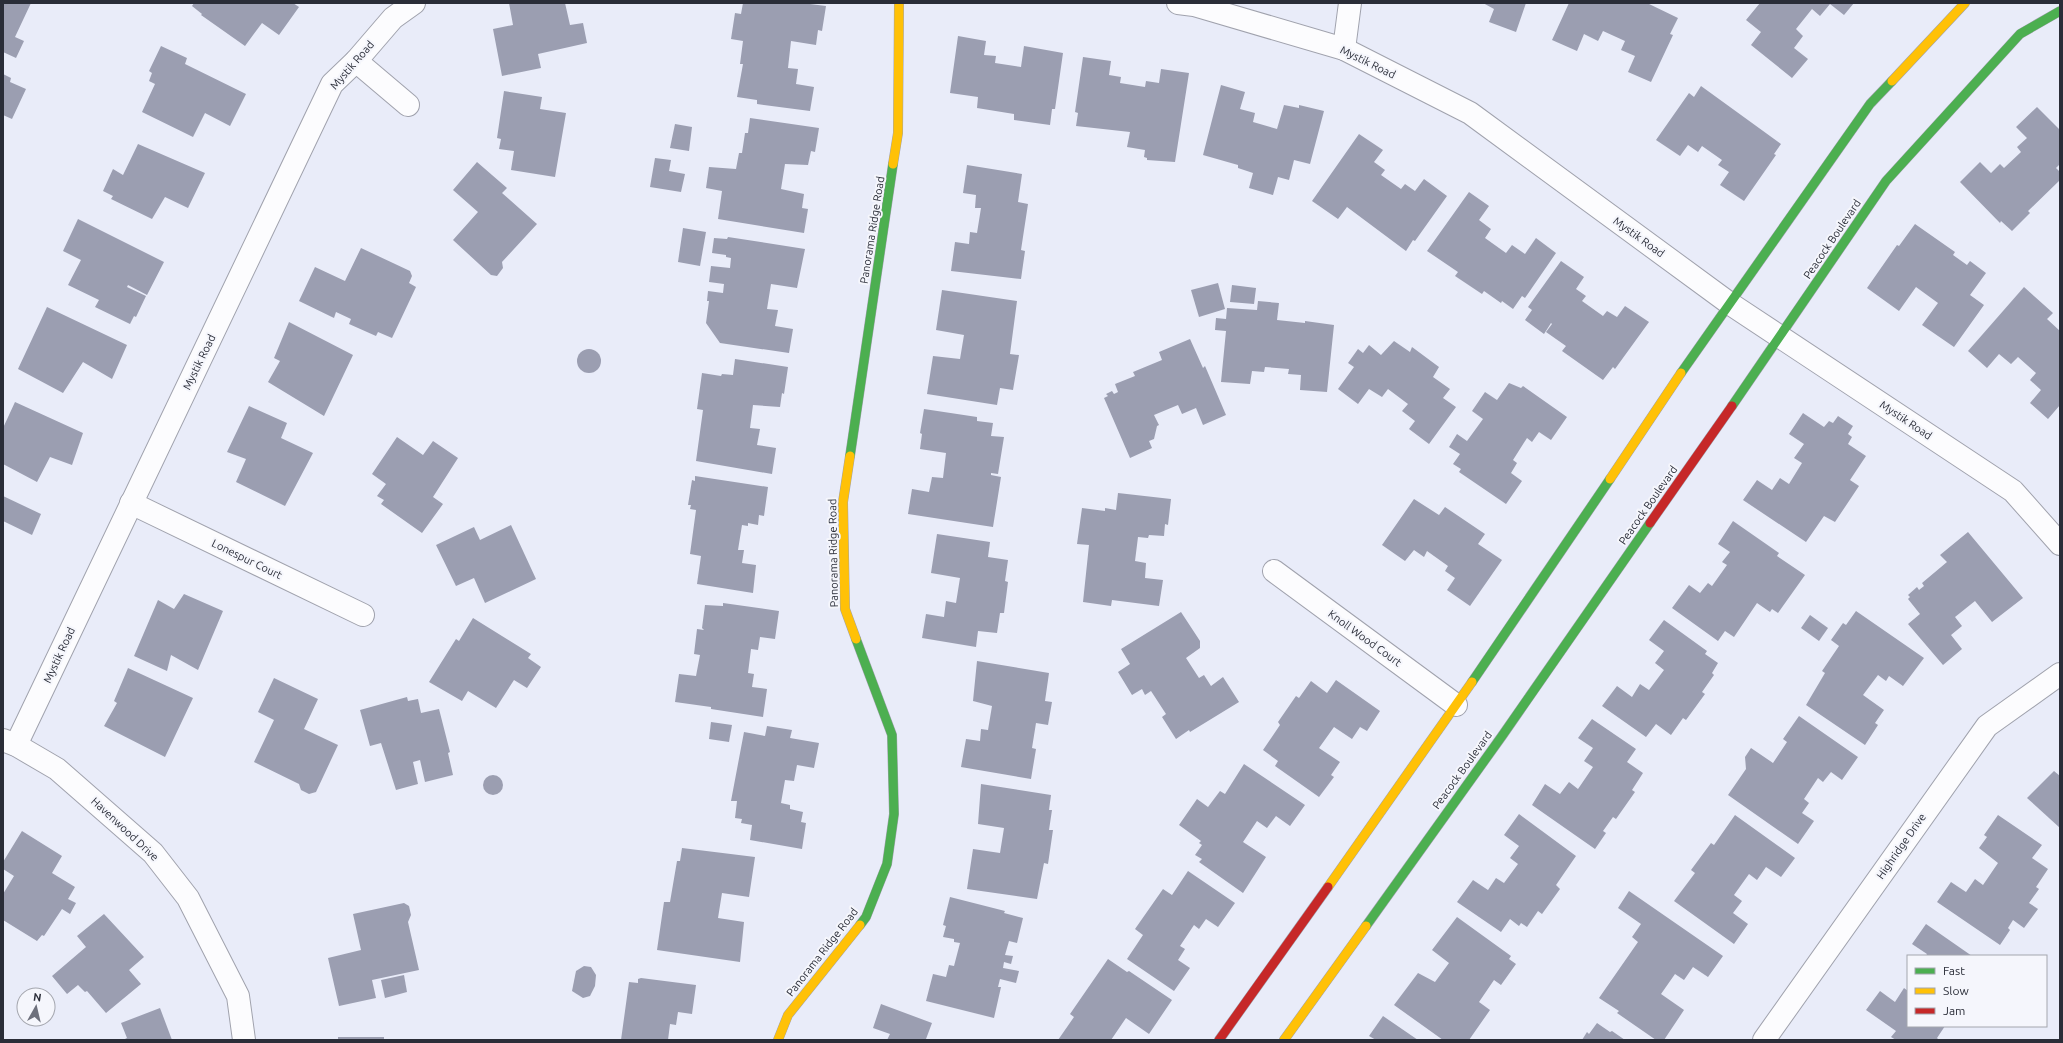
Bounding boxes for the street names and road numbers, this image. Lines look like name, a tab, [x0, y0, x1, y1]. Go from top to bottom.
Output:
street label: Mystik Road	[328, 38, 376, 92]
street label: Mystik Road	[1338, 43, 1398, 81]
street label: Panorama Ridge Road	[858, 175, 886, 285]
street label: Peacock Boulevard	[1801, 197, 1863, 281]
street label: Mystik Road	[1611, 214, 1667, 260]
street label: Mystik Road	[180, 332, 218, 392]
street label: Mystik Road	[1878, 398, 1934, 442]
street label: Peacock Boulevard	[1616, 463, 1680, 547]
street label: Panorama Ridge Road	[826, 499, 840, 607]
street label: Lonespur Court	[210, 537, 285, 581]
street label: Knoll Wood Court	[1326, 607, 1404, 669]
street label: Mystik Road	[41, 625, 77, 685]
street label: Peacock Boulevard	[1430, 729, 1494, 811]
street label: Havenwood Drive	[89, 795, 161, 863]
street label: Highridge Drive	[1874, 811, 1928, 881]
street label: Panorama Ridge Road	[784, 906, 860, 998]

